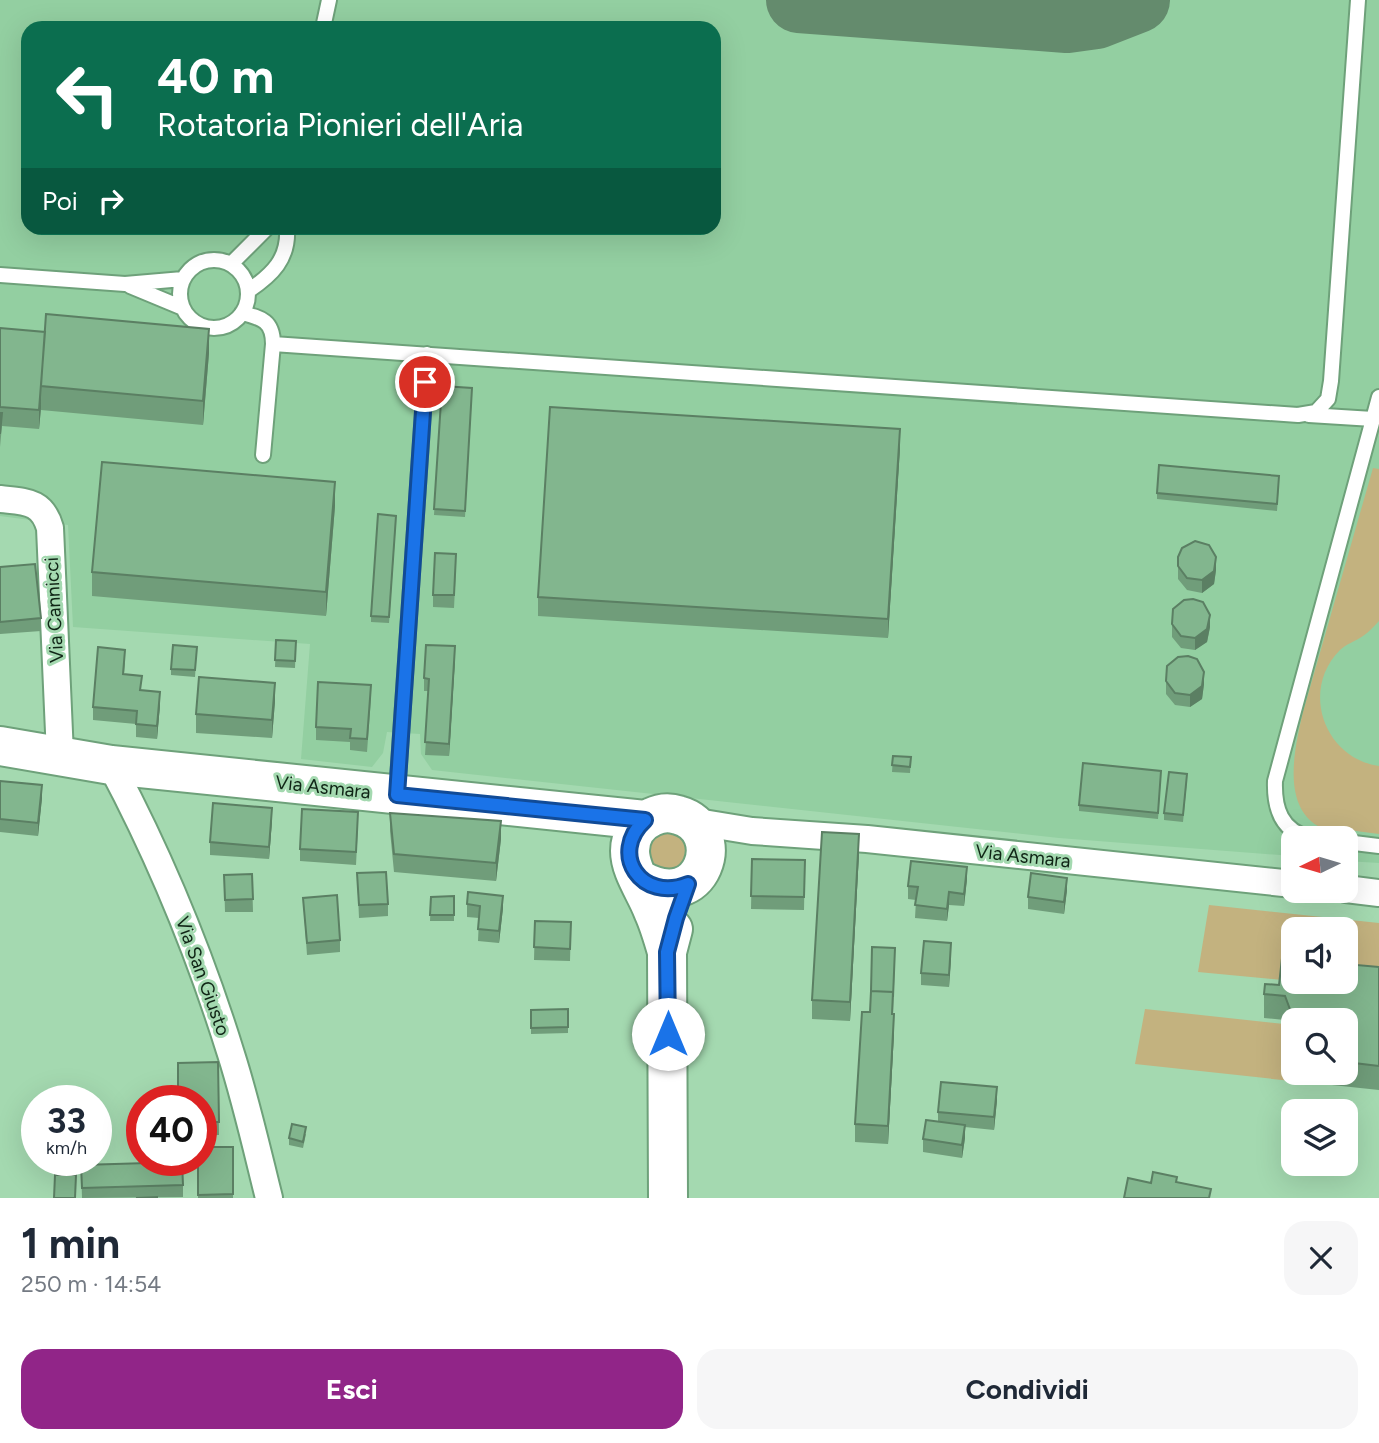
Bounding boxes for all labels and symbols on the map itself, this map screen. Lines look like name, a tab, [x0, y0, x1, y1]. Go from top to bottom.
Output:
pin	[395, 352, 455, 412]
street label: Via Cannicci	[40, 557, 68, 663]
street label: Via Asmara	[274, 771, 372, 803]
north arrow	[1281, 826, 1358, 903]
street label: Via Asmara	[974, 840, 1072, 872]
street label: Via San Giusto	[171, 913, 235, 1039]
position arrow	[631, 997, 705, 1071]
speed limit sign: 40	[126, 1085, 217, 1176]

